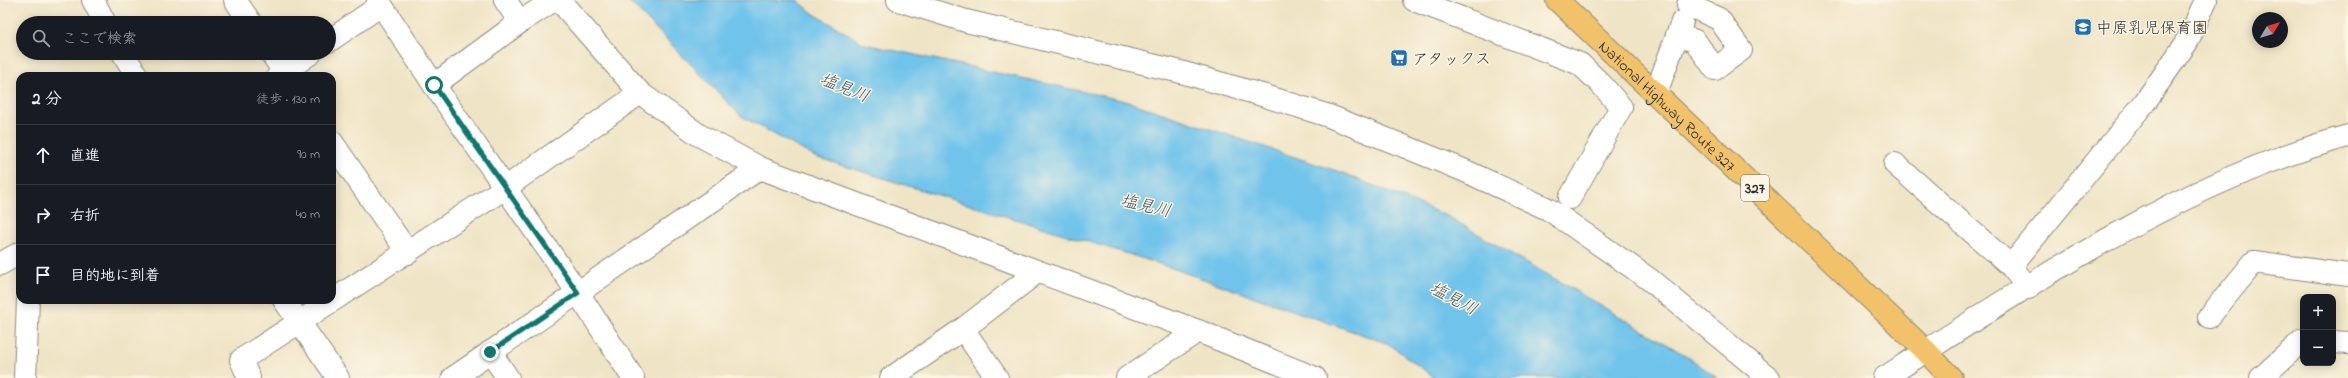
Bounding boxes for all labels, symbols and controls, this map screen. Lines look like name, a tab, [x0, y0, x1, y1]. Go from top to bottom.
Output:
north arrow	[2252, 12, 2288, 48]
search box	[16, 16, 336, 60]
school or university icon: 中原乳児保育園	[2073, 17, 2093, 37]
place label: 中原乳児保育園	[2096, 17, 2208, 41]
icon: search	[30, 27, 52, 49]
text: ここで検索	[62, 28, 137, 50]
street label: National Highway Route 327	[1592, 36, 1741, 179]
supermarket icon: アタックス	[1389, 48, 1409, 68]
place label: アタックス	[1412, 48, 1491, 72]
water label: 塩見川	[816, 67, 873, 110]
route start	[425, 76, 443, 94]
text: 2 分	[32, 87, 62, 112]
text: 徒歩 · 130 m	[256, 90, 320, 109]
icon: ahead	[32, 144, 54, 166]
text: 直進	[70, 145, 100, 167]
text: 90 m	[297, 145, 320, 164]
road number: 327	[1741, 175, 1769, 201]
water label: 塩見川	[1118, 189, 1173, 224]
icon: right	[32, 204, 54, 226]
text: 右折	[70, 205, 100, 227]
text: 40 m	[296, 205, 320, 224]
icon: arrive	[32, 264, 54, 286]
text: 目的地に到着	[70, 265, 160, 287]
water label: 塩見川	[1425, 276, 1482, 322]
map controls	[2300, 294, 2336, 366]
button: +	[2300, 294, 2336, 330]
button: −	[2300, 330, 2336, 366]
route end	[481, 343, 499, 361]

